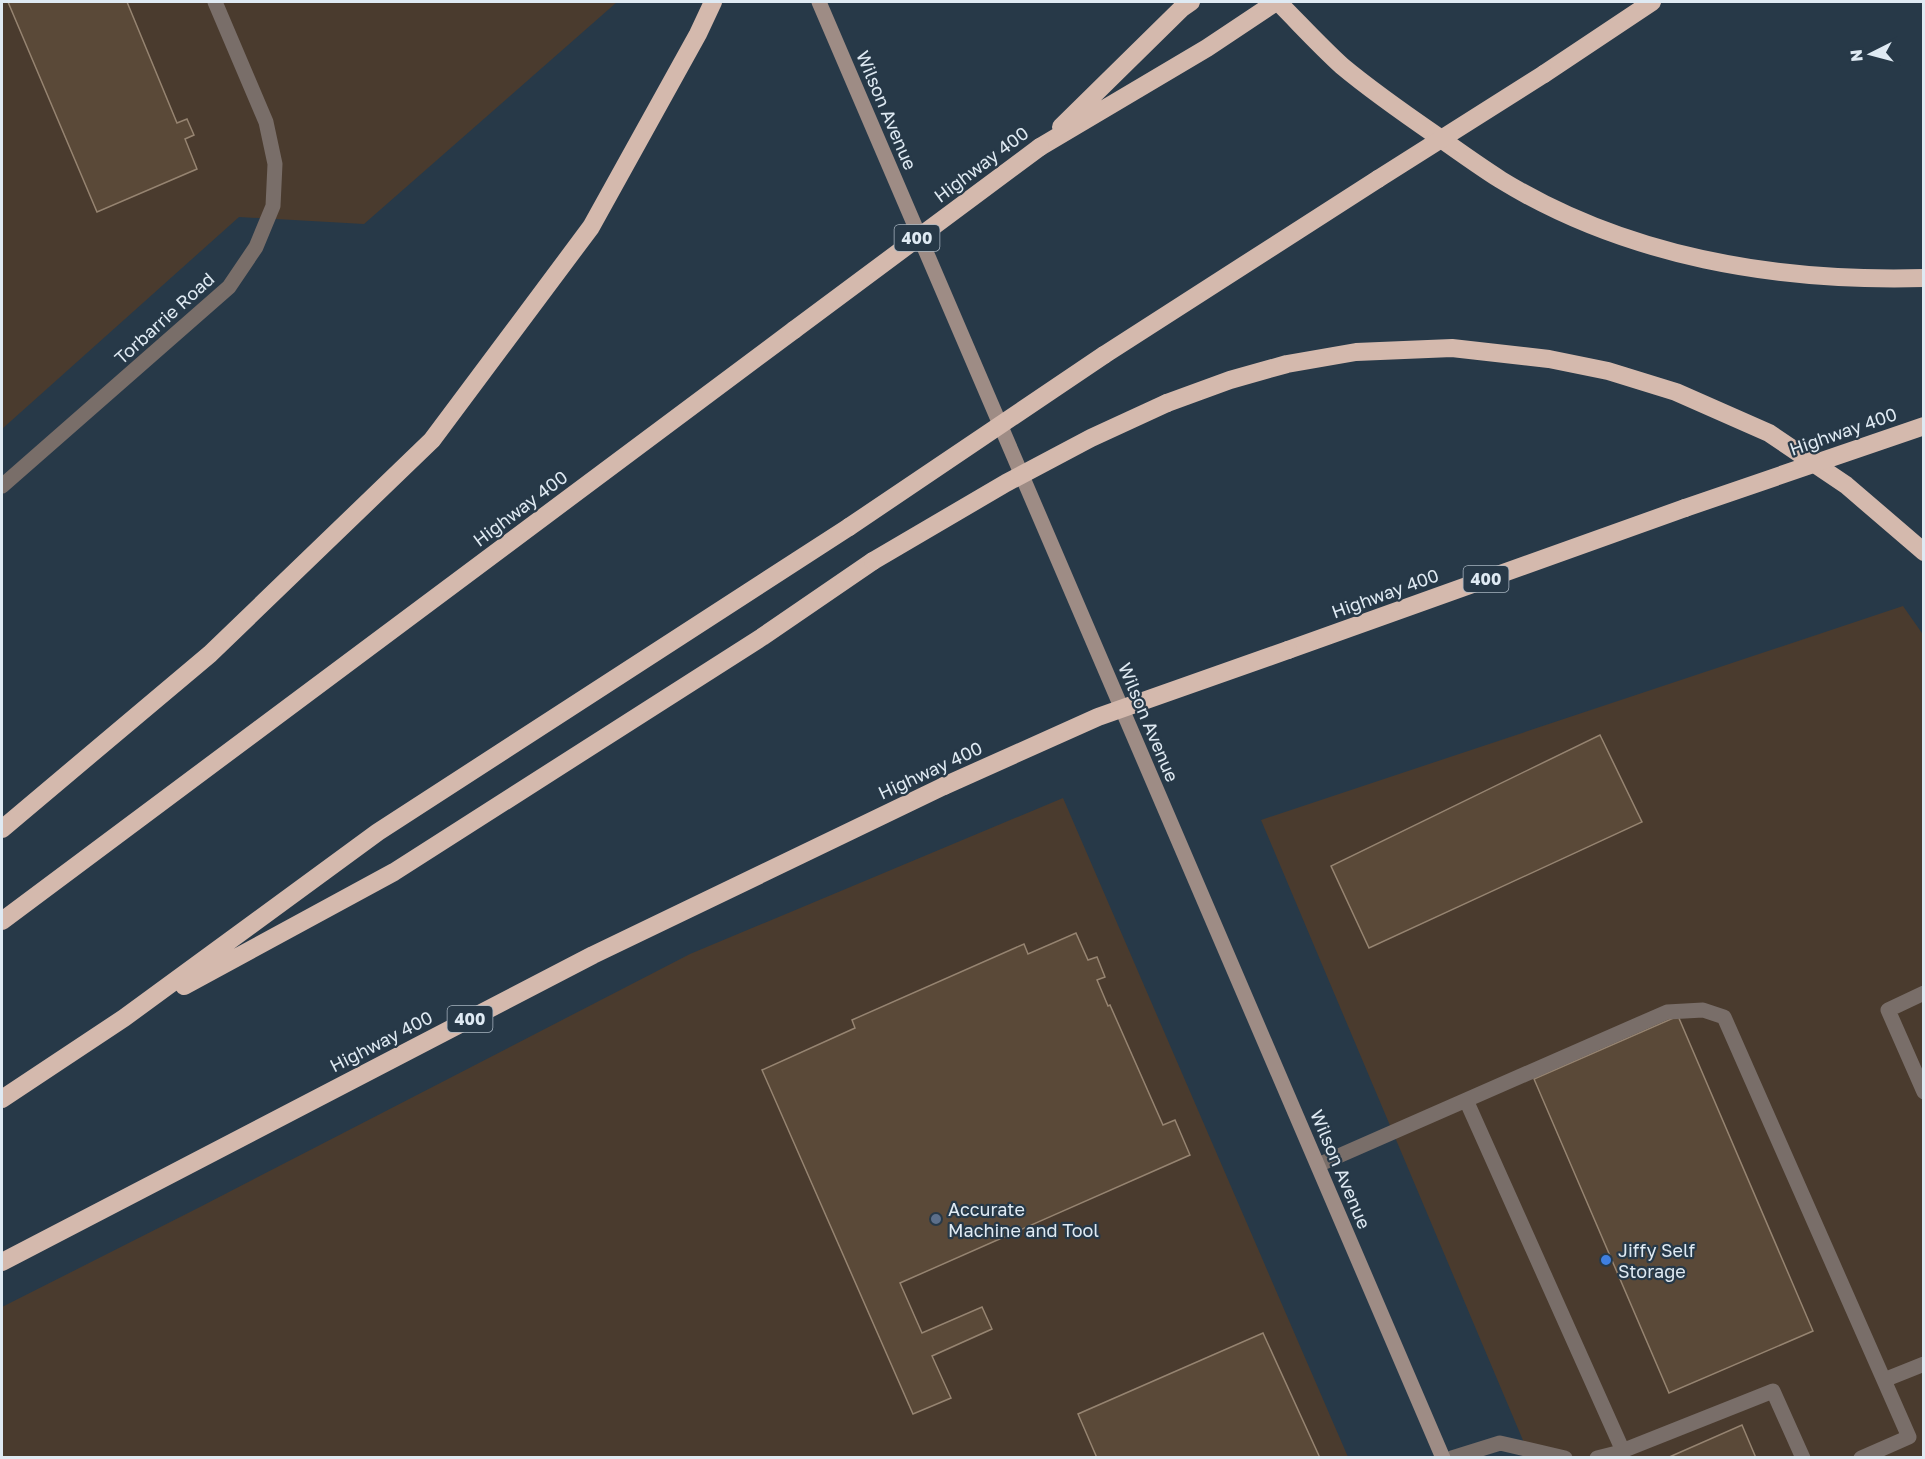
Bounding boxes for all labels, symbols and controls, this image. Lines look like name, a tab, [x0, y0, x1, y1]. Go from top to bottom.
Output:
north arrow	[1841, 24, 1901, 84]
street label: Wilson Avenue	[852, 47, 922, 173]
text: N	[1846, 48, 1867, 63]
street label: Highway 400	[930, 121, 1032, 207]
road number: 400	[894, 225, 940, 251]
street label: Torbarrie Road	[110, 267, 218, 369]
street label: Highway 400	[1786, 402, 1900, 460]
street label: Highway 400	[469, 465, 571, 551]
street label: Highway 400	[1328, 563, 1442, 623]
road number: 400	[1464, 566, 1508, 592]
street label: Wilson Avenue	[1114, 659, 1184, 785]
street label: Highway 400	[874, 736, 986, 804]
street label: Highway 400	[326, 1006, 436, 1076]
road number: 400	[448, 1006, 492, 1032]
street label: Wilson Avenue	[1306, 1106, 1376, 1232]
place label: Accurate Machine and Tool	[948, 1198, 1099, 1241]
marker: Accurate Machine and Tool	[929, 1212, 943, 1226]
place label: Jiffy Self Storage	[1618, 1239, 1695, 1282]
marker: Jiffy Self Storage	[1599, 1253, 1613, 1267]

